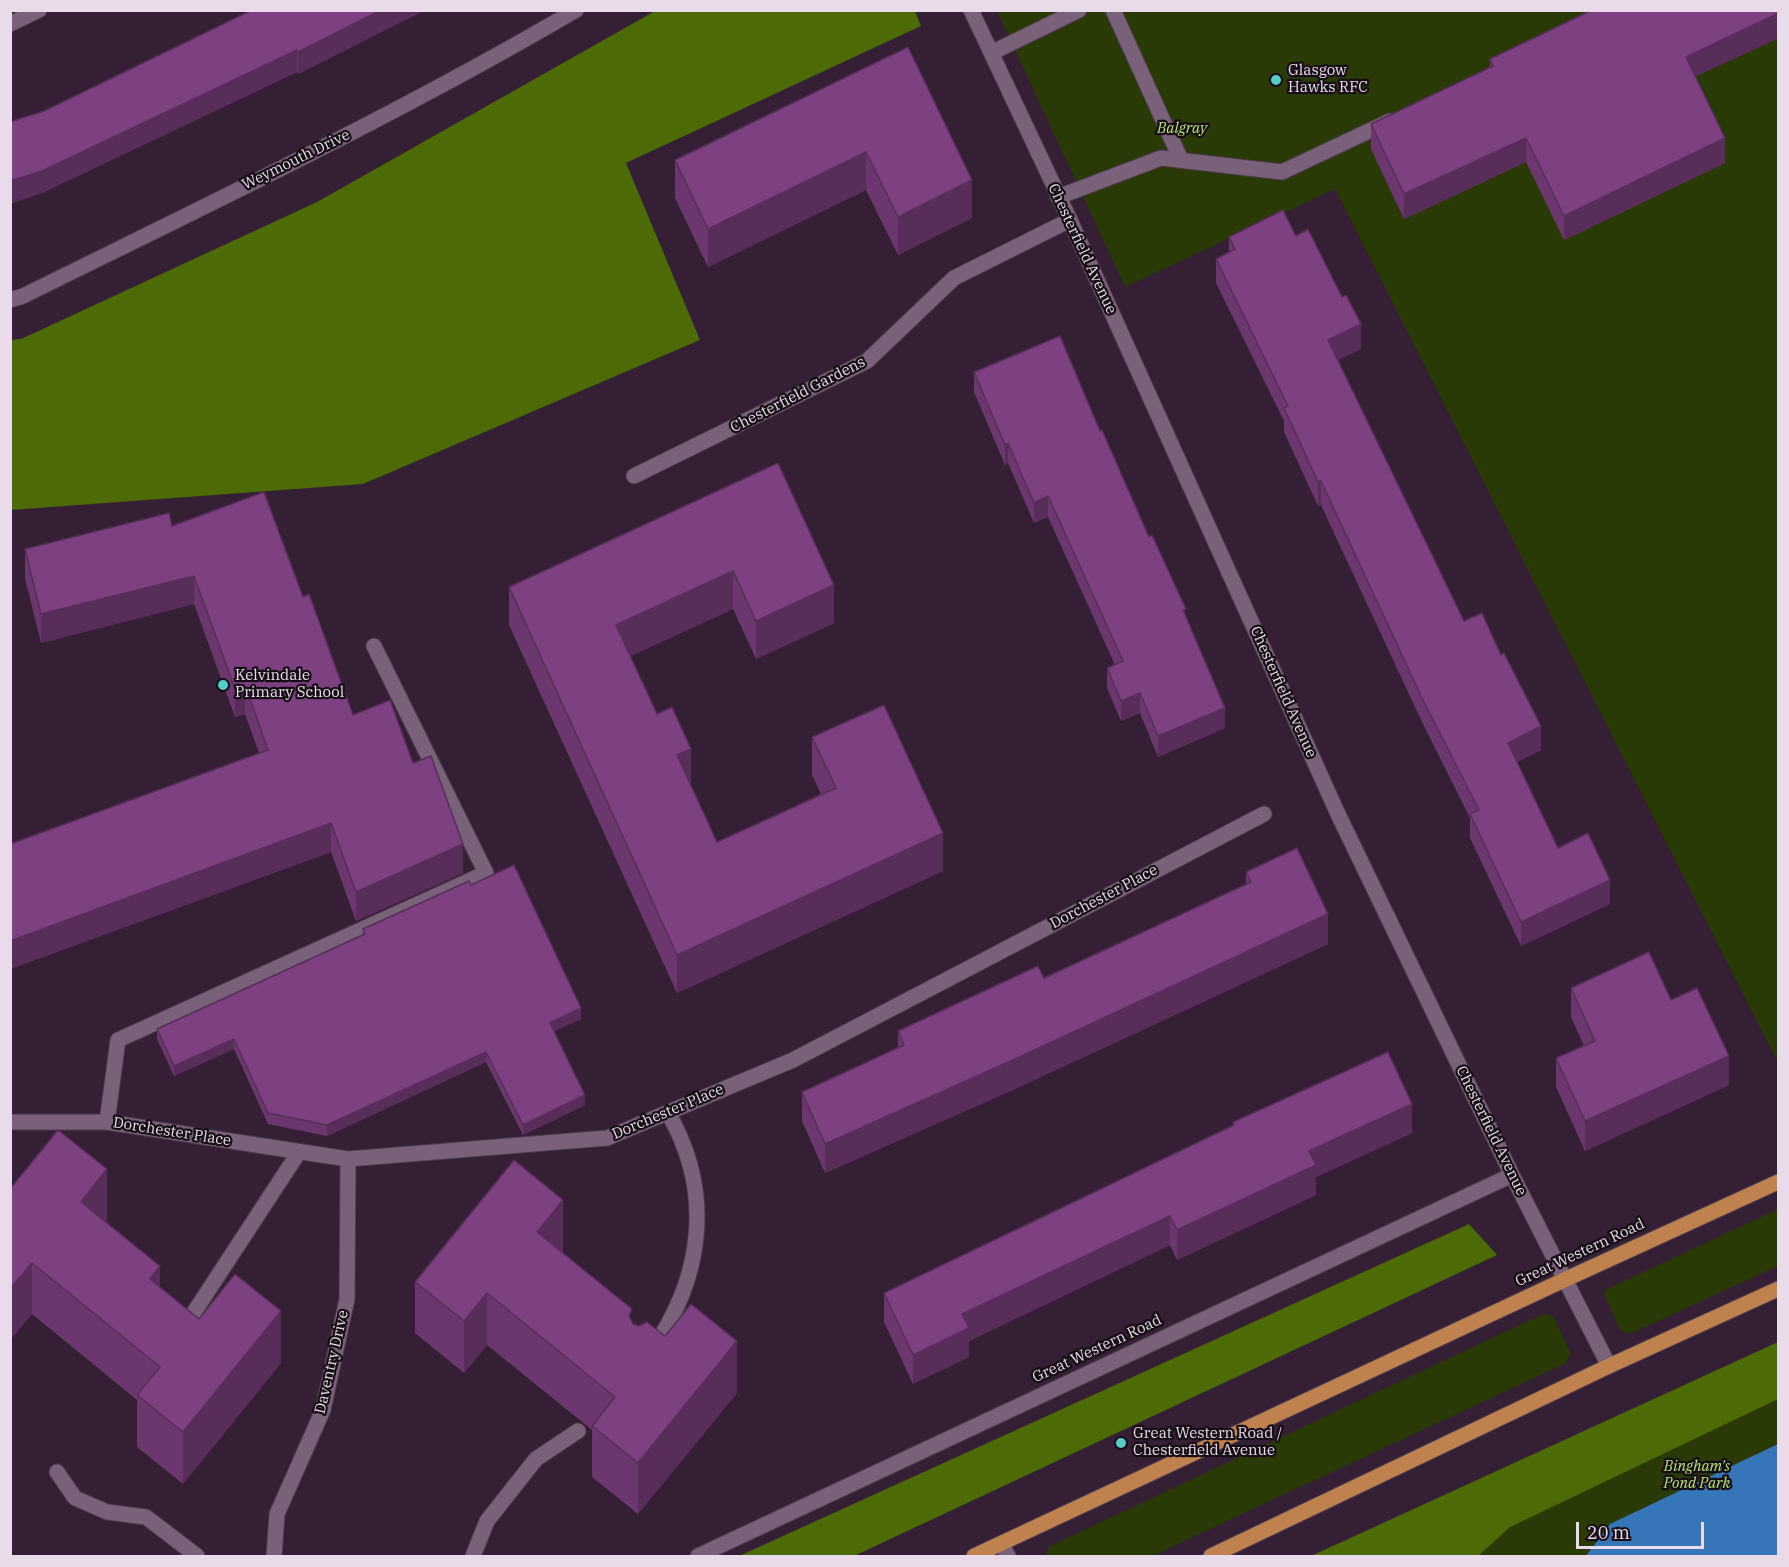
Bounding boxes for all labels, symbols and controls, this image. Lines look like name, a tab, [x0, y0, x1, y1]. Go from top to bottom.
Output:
place label: Glasgow Hawks RFC	[1288, 62, 1368, 97]
marker: Glasgow Hawks RFC	[1269, 73, 1283, 87]
park label: Balgray	[1157, 120, 1207, 138]
street label: Weymouth Drive	[239, 126, 353, 194]
street label: Chesterfield Avenue	[1044, 181, 1120, 317]
street label: Chesterfield Gardens	[728, 353, 868, 437]
street label: Chesterfield Avenue	[1246, 624, 1320, 760]
place label: Kelvindale Primary School	[235, 667, 344, 702]
marker: Kelvindale Primary School	[216, 678, 230, 692]
street label: Dorchester Place	[1047, 861, 1161, 933]
street label: Chesterfield Avenue	[1452, 1063, 1530, 1199]
street label: Dorchester Place	[610, 1080, 726, 1144]
street label: Dorchester Place	[112, 1114, 232, 1150]
street label: Great Western Road	[1513, 1215, 1647, 1291]
street label: Daventry Drive	[311, 1308, 353, 1416]
street label: Great Western Road	[1030, 1311, 1164, 1387]
place label: Great Western Road / Chesterfield Avenue	[1133, 1425, 1282, 1460]
marker: Great Western Road / Chesterfield Avenue	[1114, 1436, 1128, 1450]
park label: Bingham's Pond Park	[1663, 1458, 1731, 1493]
scale bar	[1579, 1510, 1706, 1548]
text: 20 m	[1587, 1521, 1630, 1544]

